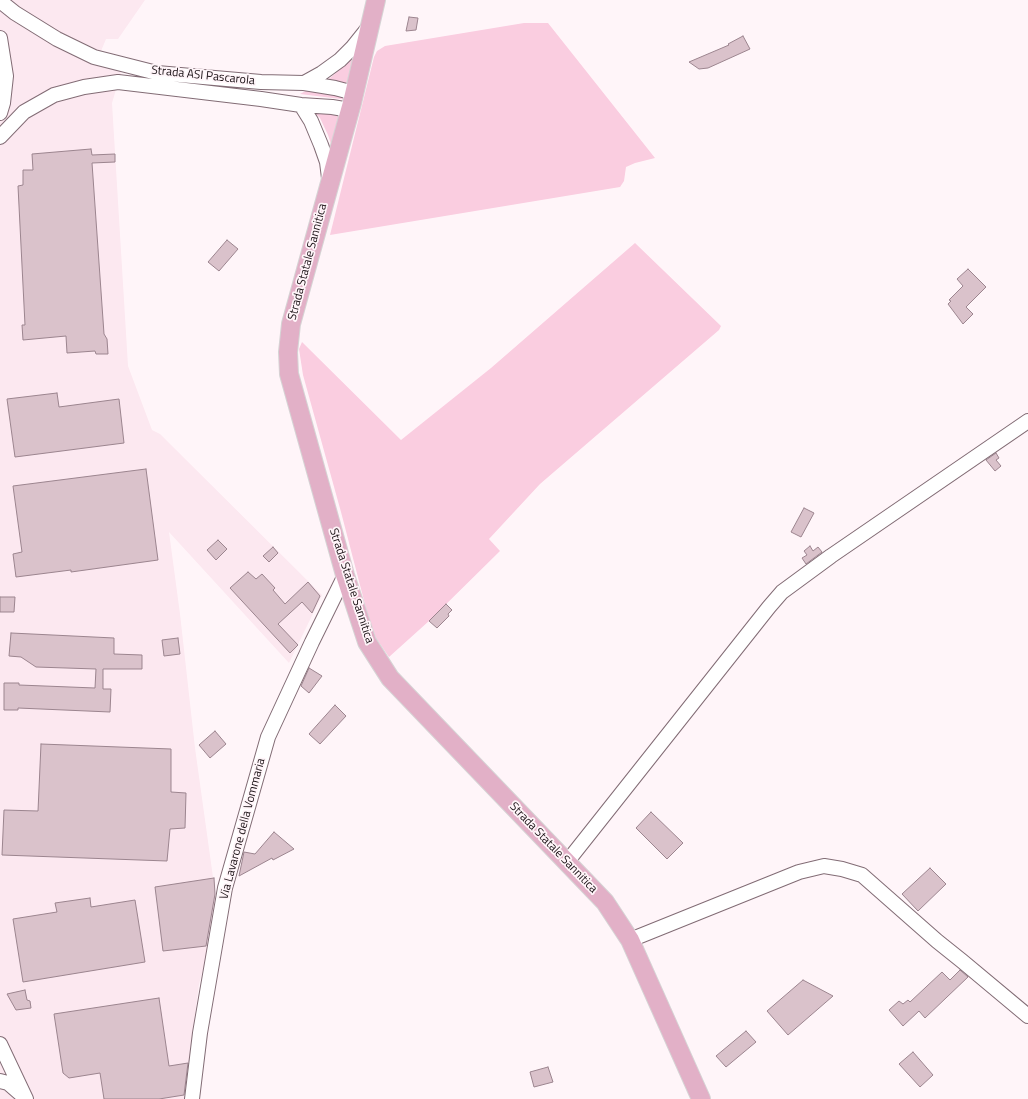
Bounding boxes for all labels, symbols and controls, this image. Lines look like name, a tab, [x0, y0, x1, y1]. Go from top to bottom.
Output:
street label: Strada ASI Pascarola	[151, 63, 255, 89]
street label: Strada Statale Sannitica	[285, 202, 331, 322]
street label: Strada Statale Sannitica	[326, 527, 376, 645]
street label: Via Lavarone della Vommaria	[217, 757, 269, 901]
street label: Strada Statale Sannitica	[506, 800, 600, 896]

